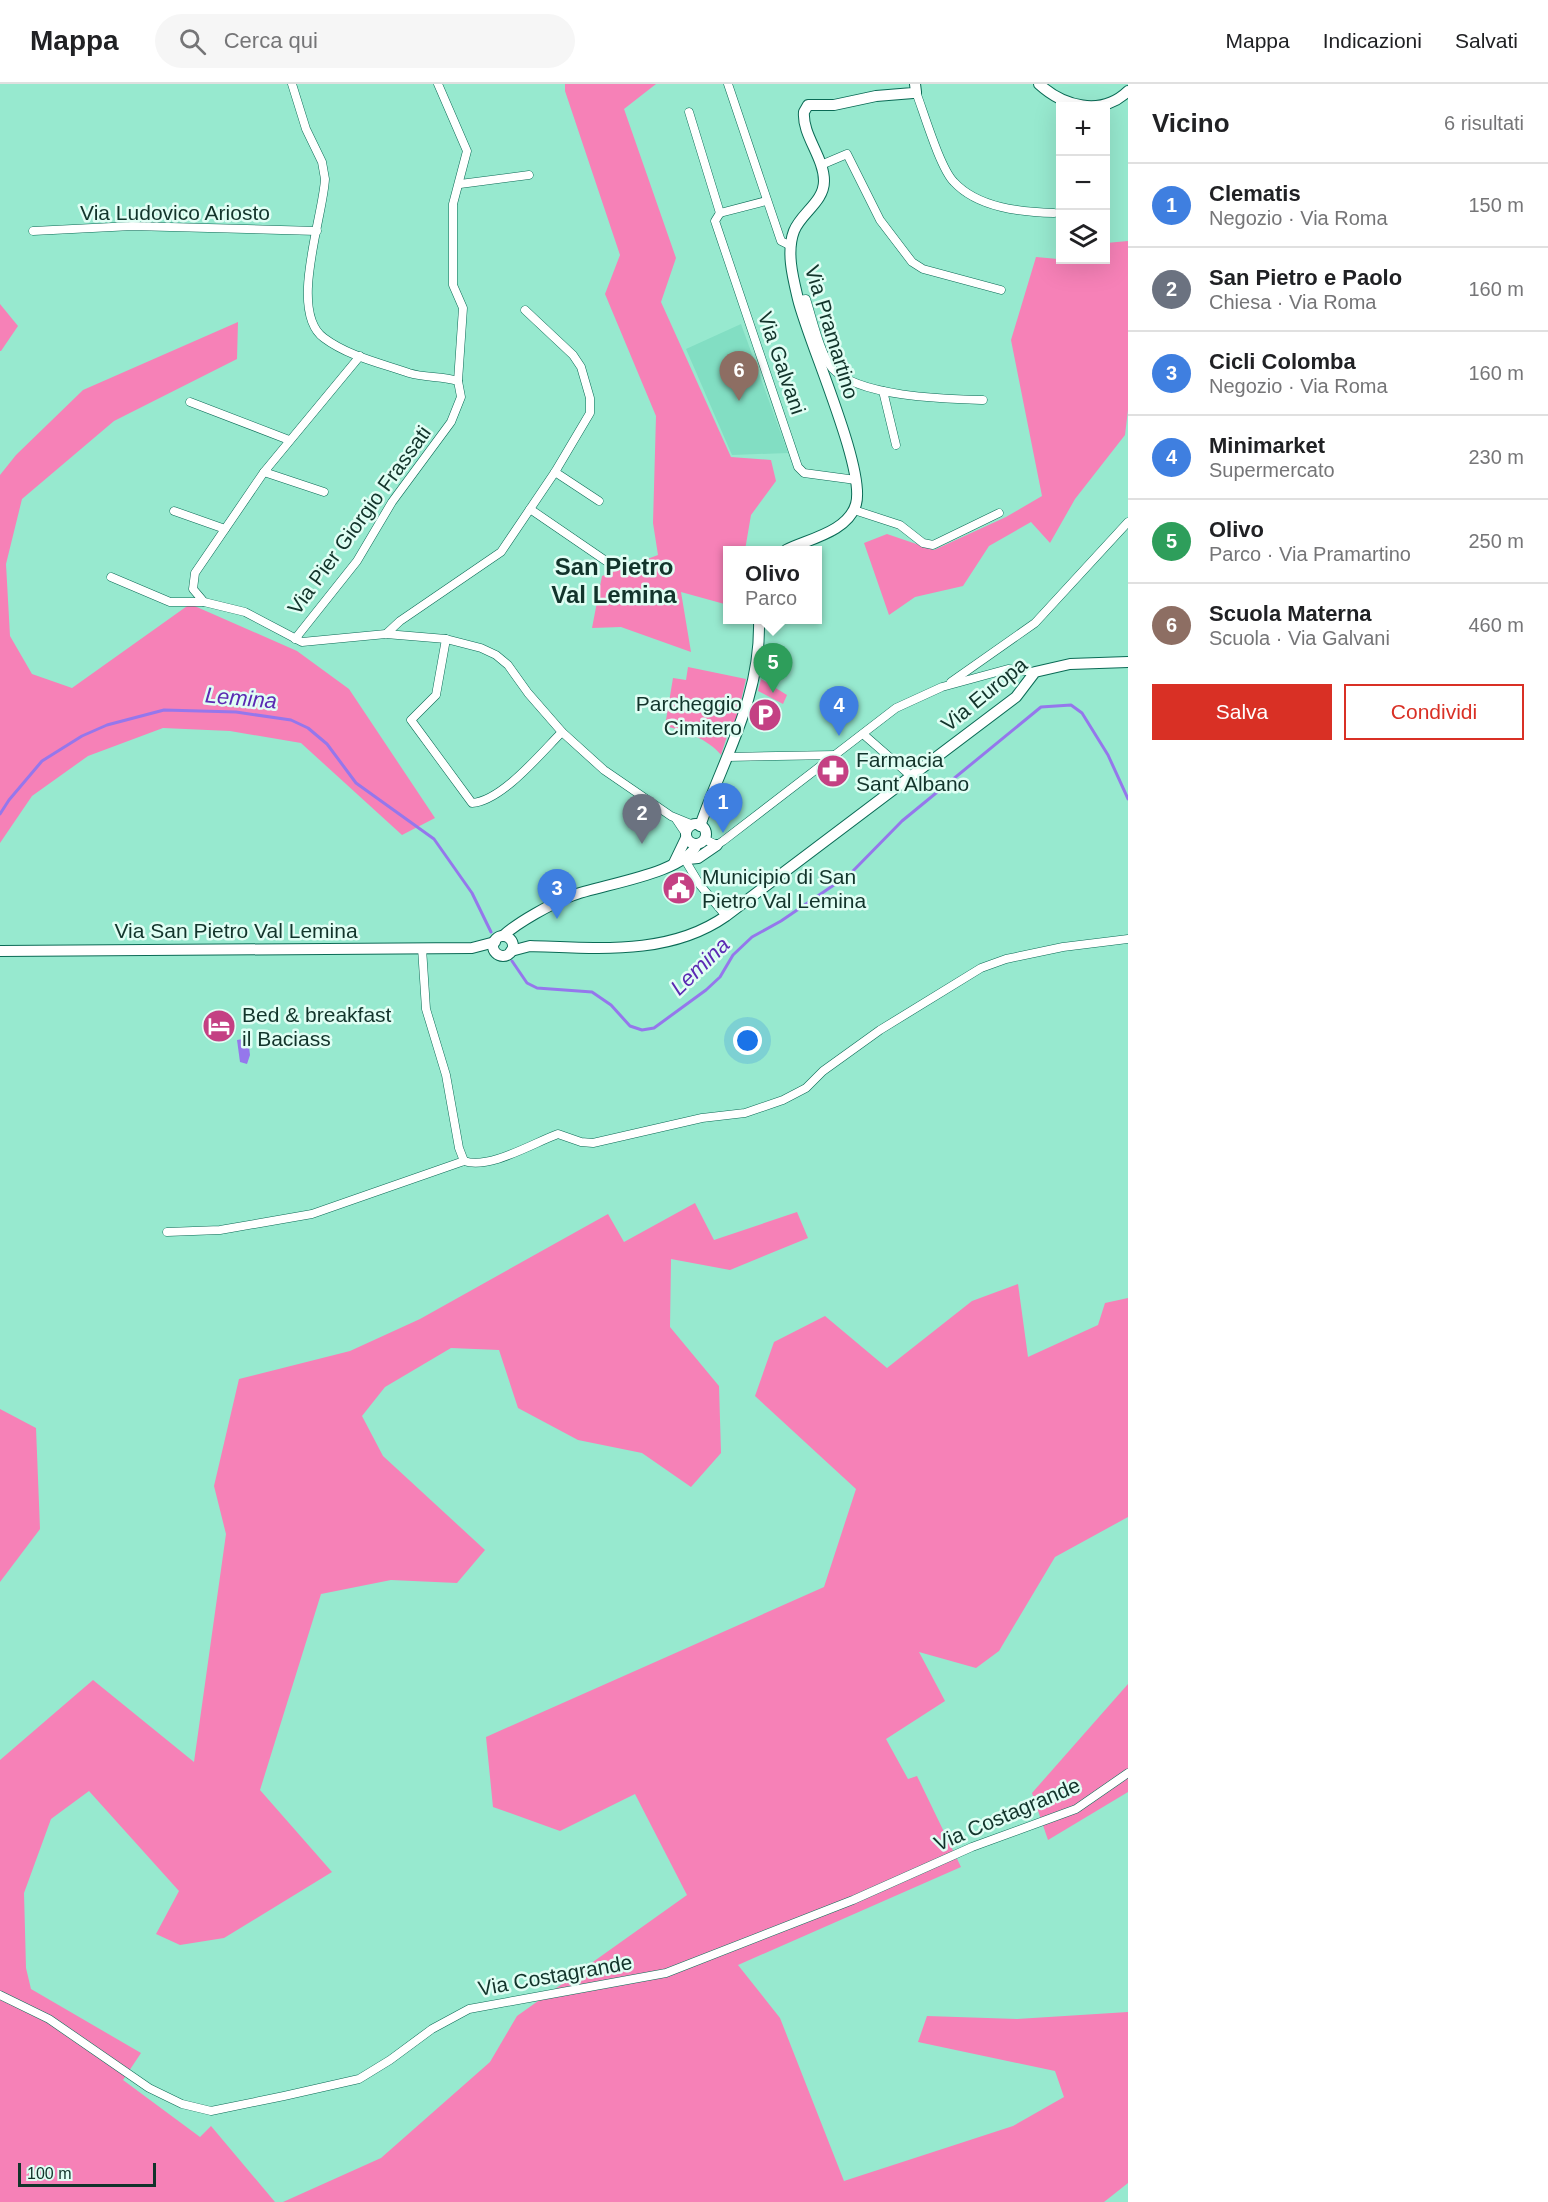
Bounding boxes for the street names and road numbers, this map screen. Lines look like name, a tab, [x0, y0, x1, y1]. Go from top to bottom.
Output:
street label: Via Ludovico Ariosto	[80, 201, 270, 224]
street label: Via Pramartino	[801, 262, 863, 402]
street label: Via Galvani	[754, 309, 810, 417]
street label: Via Pier Giorgio Frassati	[283, 421, 435, 619]
street label: Via Europa	[937, 652, 1032, 736]
street label: Via San Pietro Val Lemina	[114, 919, 358, 942]
street label: Via Costagrande	[931, 1773, 1083, 1855]
street label: Via Costagrande	[476, 1950, 634, 2000]

